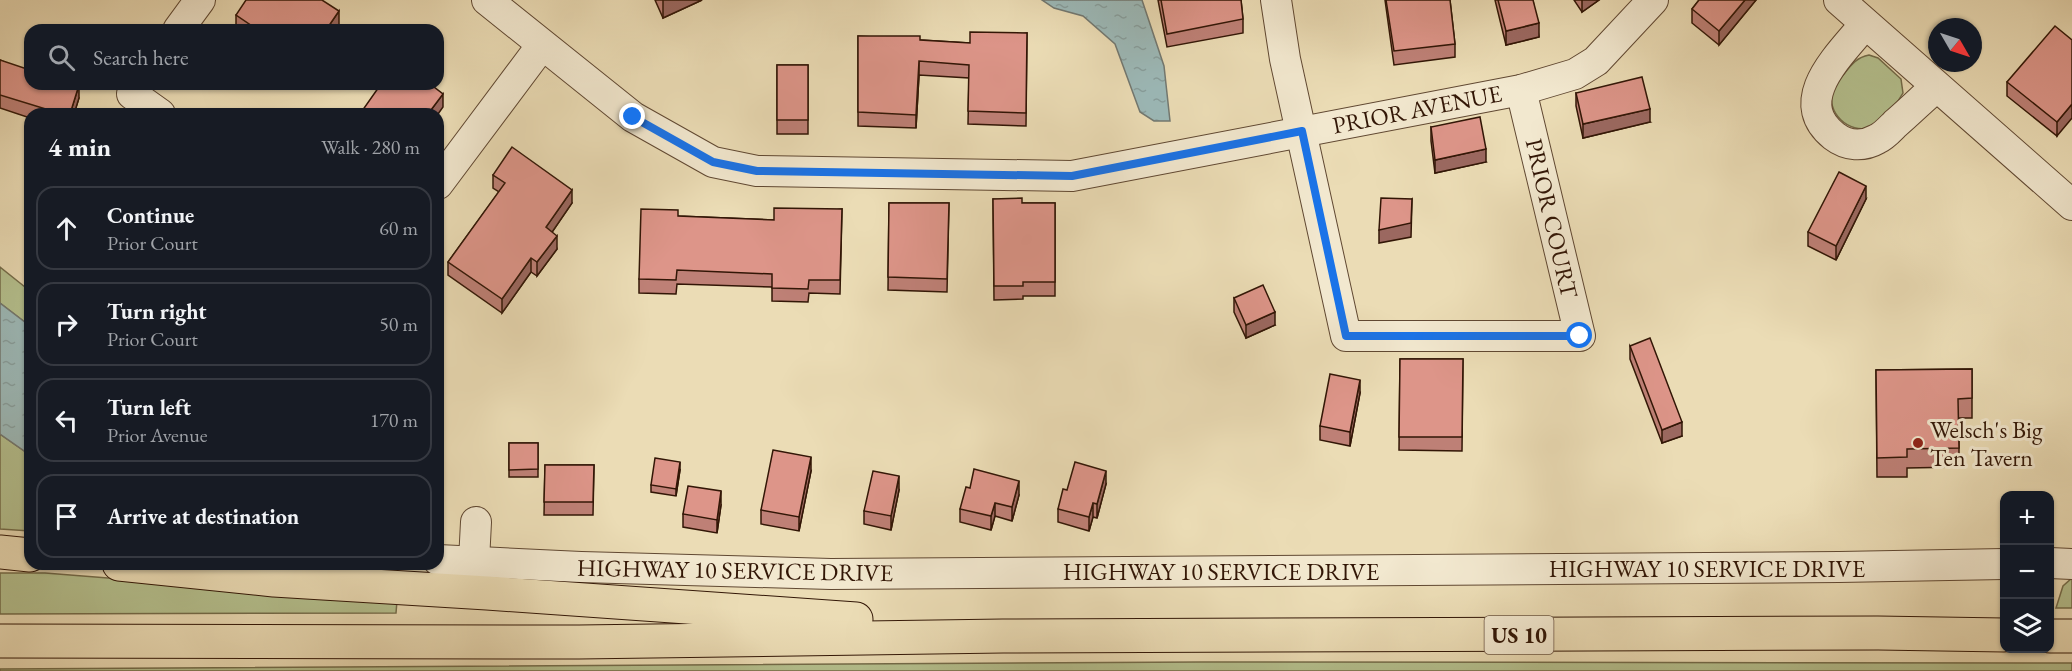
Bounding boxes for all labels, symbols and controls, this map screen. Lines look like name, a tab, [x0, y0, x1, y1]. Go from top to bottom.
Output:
north arrow	[1928, 18, 1982, 72]
search box	[24, 24, 444, 90]
icon: search	[45, 41, 78, 74]
text: Search here	[93, 43, 188, 72]
street label: PRIOR AVENUE	[1330, 77, 1504, 141]
route end	[619, 103, 645, 129]
text: 4 min	[48, 130, 111, 164]
text: Walk · 280 m	[321, 134, 420, 160]
street label: PRIOR COURT	[1519, 135, 1586, 302]
text: Continue	[107, 201, 194, 230]
icon: ahead	[50, 212, 83, 245]
text: 60 m	[379, 215, 418, 241]
text: Prior Court	[107, 230, 198, 256]
text: Turn right	[107, 297, 206, 326]
icon: right	[50, 308, 83, 341]
text: 50 m	[379, 311, 418, 337]
route start	[1566, 322, 1592, 348]
text: Prior Court	[107, 326, 198, 352]
text: Turn left	[107, 393, 191, 422]
icon: left	[50, 404, 83, 437]
text: 170 m	[370, 407, 418, 433]
place label: Welsch's Big Ten Tavern	[1930, 414, 2043, 473]
text: Prior Avenue	[107, 422, 208, 448]
marker: Welsch's Big Ten Tavern	[1911, 436, 1925, 450]
map controls	[2000, 491, 2054, 653]
button: +	[2000, 491, 2054, 545]
icon: arrive	[50, 500, 83, 533]
text: Arrive at destination	[107, 502, 299, 531]
button: −	[2000, 545, 2054, 599]
street label: HIGHWAY 10 SERVICE DRIVE	[577, 552, 893, 588]
street label: HIGHWAY 10 SERVICE DRIVE	[1549, 553, 1865, 584]
street label: HIGHWAY 10 SERVICE DRIVE	[1063, 556, 1379, 587]
button: layers	[2000, 599, 2054, 653]
road number: US 10	[1484, 616, 1553, 654]

